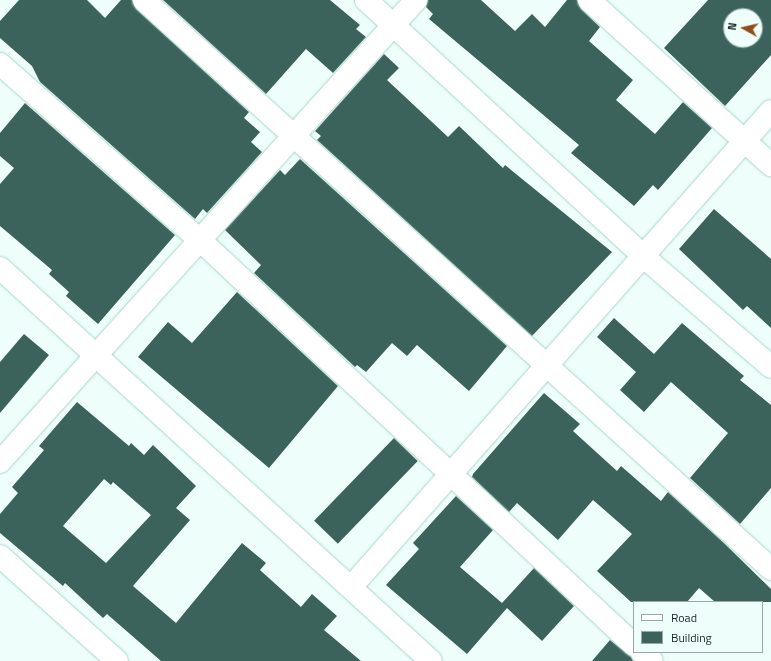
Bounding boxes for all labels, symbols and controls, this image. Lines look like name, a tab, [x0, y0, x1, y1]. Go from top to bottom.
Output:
north arrow	[723, 8, 763, 48]
text: N	[724, 22, 741, 31]
legend	[633, 601, 763, 653]
text: Road	[671, 608, 697, 627]
text: Building	[671, 628, 712, 647]

